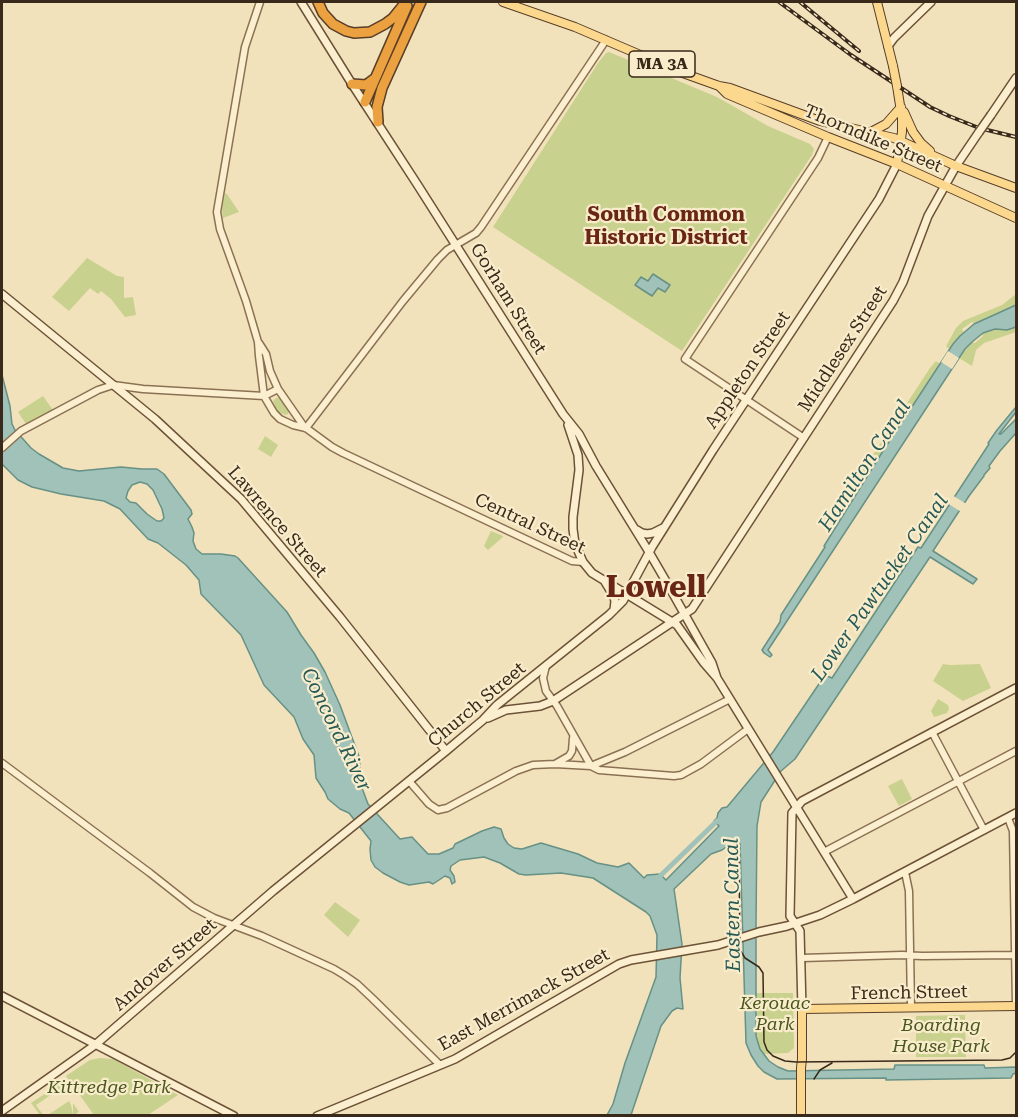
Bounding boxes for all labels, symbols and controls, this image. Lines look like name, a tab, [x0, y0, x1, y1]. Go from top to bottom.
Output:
road number: MA 3A	[629, 51, 695, 77]
street label: Thorndike Street	[801, 100, 945, 178]
district label: South Common Historic District	[584, 203, 748, 250]
street label: Gorham Street	[465, 240, 551, 358]
street label: Middlesex Street	[794, 282, 892, 416]
street label: Appleton Street	[701, 307, 795, 433]
water label: Hamilton Canal	[814, 396, 916, 536]
street label: Lawrence Street	[223, 462, 331, 582]
street label: Central Street	[471, 489, 589, 559]
water label: Lower Pawtucket Canal	[806, 490, 954, 686]
district label: Lowell	[606, 570, 706, 606]
street label: Church Street	[424, 658, 530, 752]
water label: Concord River	[296, 664, 376, 796]
water label: Eastern Canal	[720, 838, 746, 972]
street label: Andover Street	[109, 914, 221, 1016]
street label: East Merrimack Street	[435, 944, 613, 1056]
street label: French Street	[850, 981, 968, 1005]
park label: Kerouac Park	[740, 993, 810, 1036]
park label: Boarding House Park	[892, 1015, 990, 1058]
park label: Kittredge Park	[47, 1077, 171, 1099]

